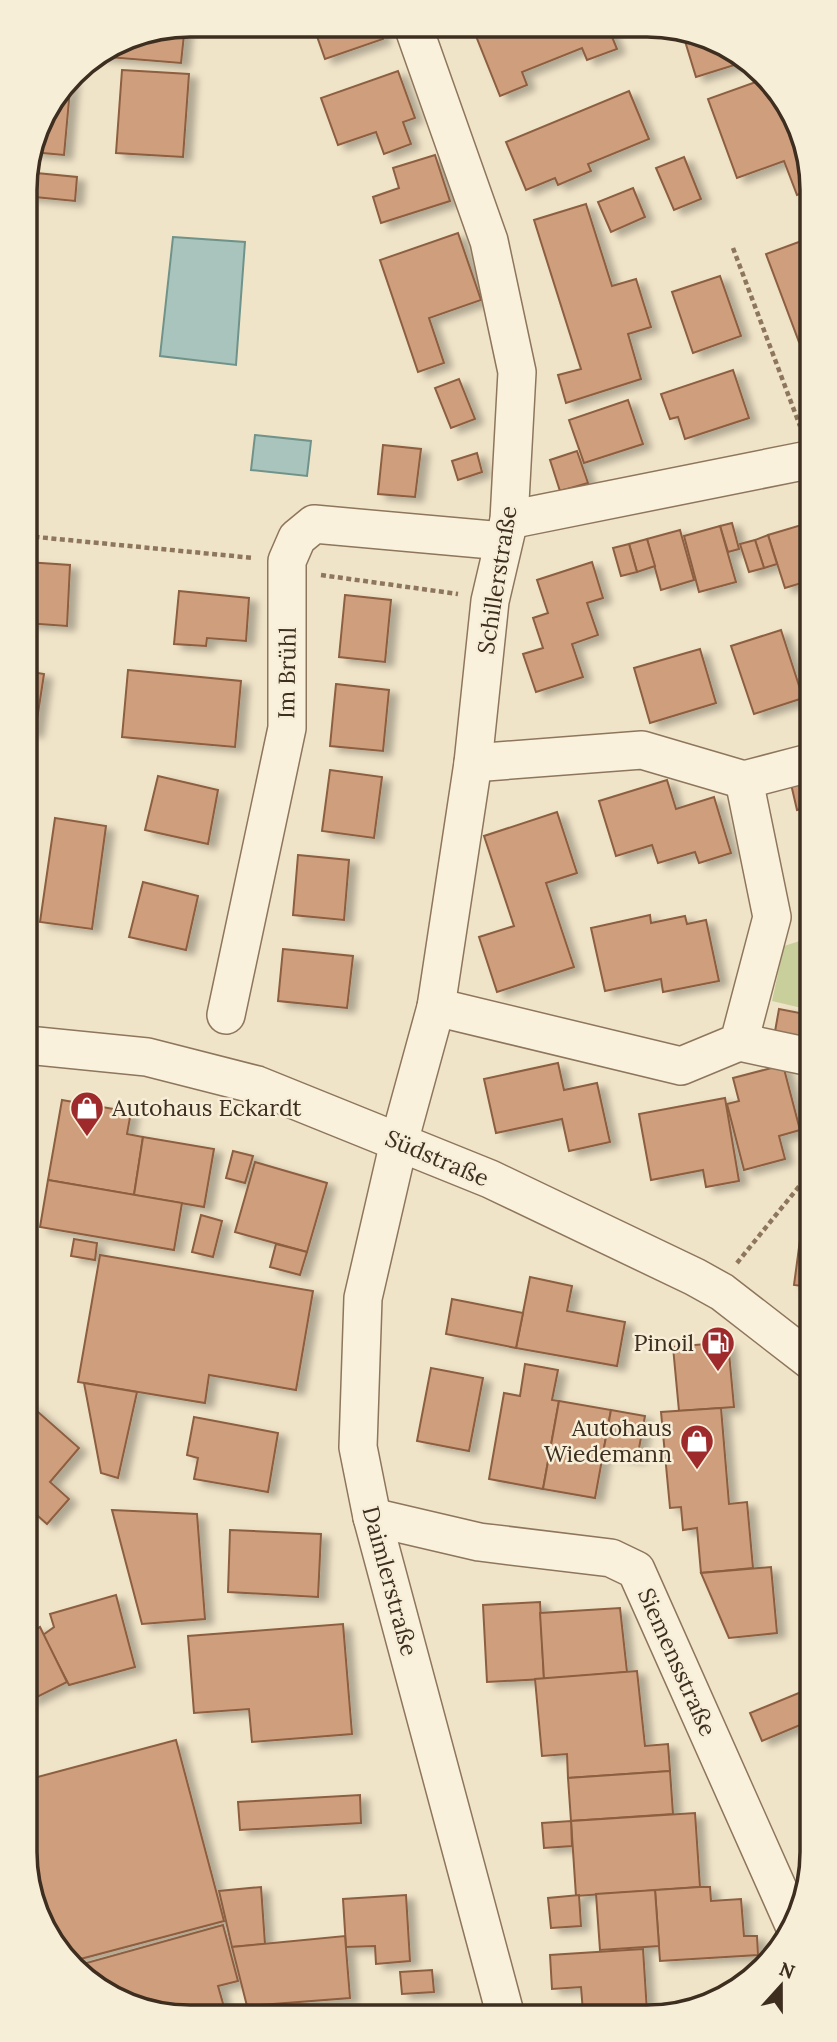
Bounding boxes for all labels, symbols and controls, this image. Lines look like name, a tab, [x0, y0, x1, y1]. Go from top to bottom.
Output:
street label: Schillerstraße	[470, 504, 523, 656]
street label: Im Brühl	[271, 627, 302, 719]
shop icon: Autohaus Eckardt	[68, 1089, 106, 1138]
place label: Autohaus Eckardt	[111, 1093, 302, 1122]
street label: Südstraße	[381, 1123, 493, 1192]
fuel station icon: Pinoil	[699, 1324, 737, 1373]
place label: Pinoil	[633, 1328, 694, 1357]
place label: Autohaus Wiedemann	[544, 1413, 672, 1468]
shop icon: Autohaus Wiedemann	[678, 1422, 716, 1471]
street label: Daimlerstraße	[357, 1503, 424, 1659]
street label: Siemensstraße	[632, 1583, 723, 1740]
north arrow	[746, 1951, 816, 2021]
text: N	[776, 1956, 799, 1984]

